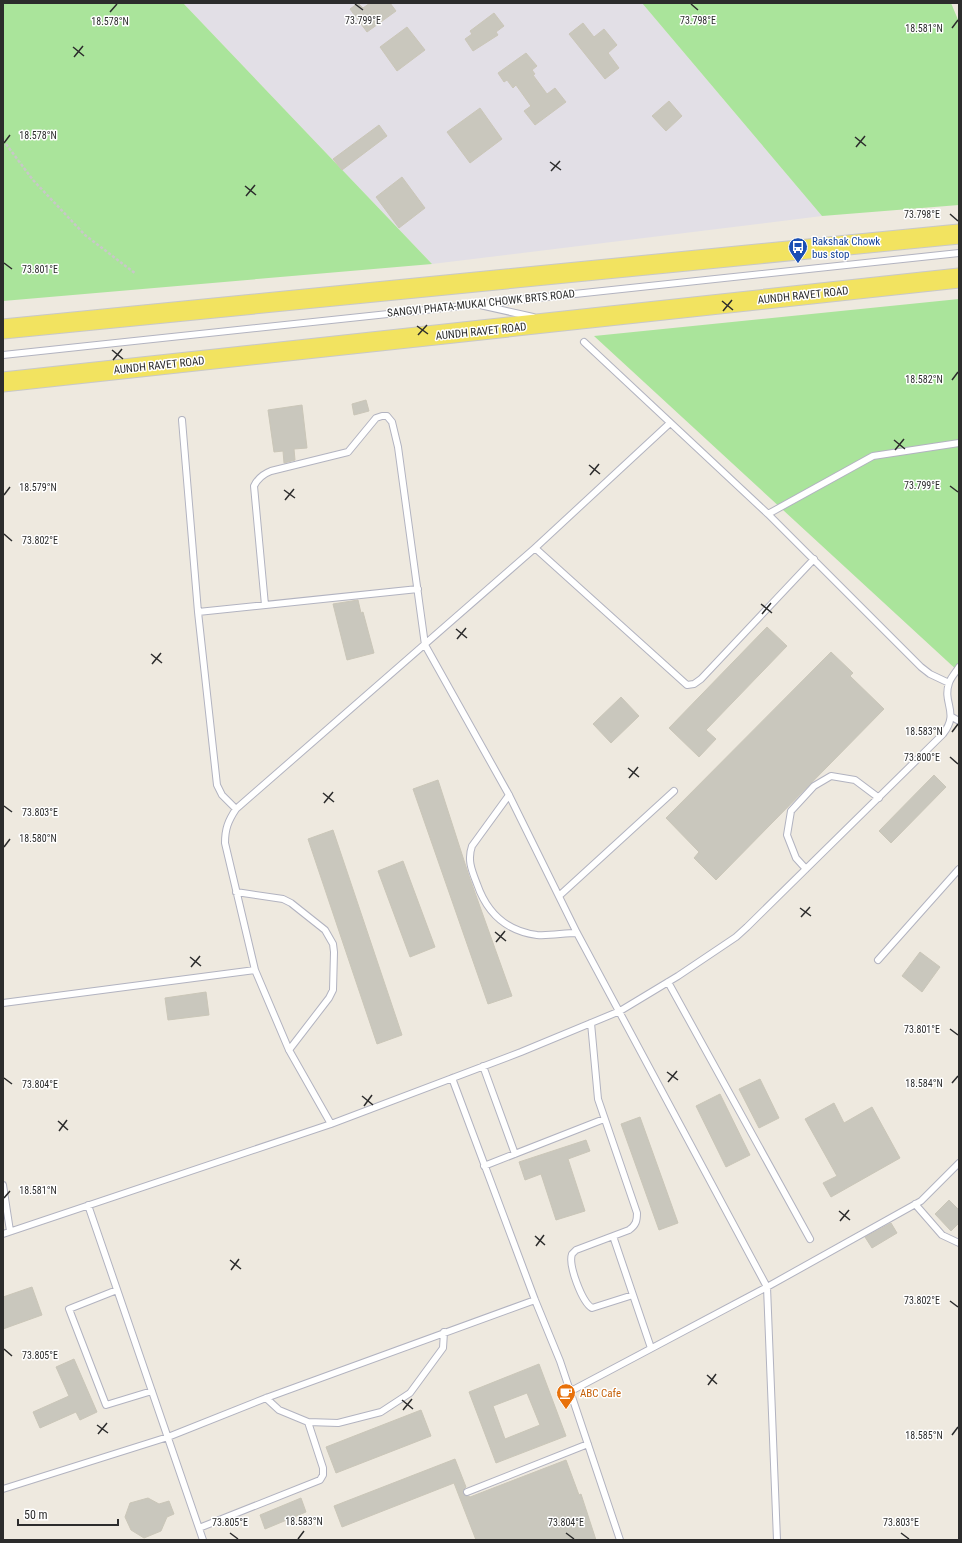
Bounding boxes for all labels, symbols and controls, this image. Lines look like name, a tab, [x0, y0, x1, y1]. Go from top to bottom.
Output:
text: 73.799°E	[345, 15, 381, 26]
text: 73.798°E	[680, 15, 716, 26]
text: 18.578°N	[91, 16, 129, 27]
text: 18.581°N	[905, 23, 943, 34]
text: 18.578°N	[19, 130, 57, 141]
text: 73.798°E	[904, 209, 940, 220]
place label: Rakshak Chowk bus stop	[812, 235, 880, 261]
bus stop icon: Rakshak Chowk bus stop	[787, 236, 809, 264]
text: 73.801°E	[22, 264, 58, 275]
street label: AUNDH RAVET ROAD	[757, 284, 849, 307]
street label: SANGVI PHATA-MUKAI CHOWK BRTS ROAD	[387, 287, 576, 320]
street label: AUNDH RAVET ROAD	[435, 320, 527, 343]
street label: AUNDH RAVET ROAD	[113, 354, 205, 377]
text: 18.582°N	[905, 374, 943, 385]
text: 73.799°E	[904, 480, 940, 491]
text: 18.579°N	[19, 482, 57, 493]
text: 73.802°E	[22, 535, 58, 546]
text: 18.583°N	[905, 726, 943, 737]
text: 73.800°E	[904, 752, 940, 763]
text: 73.803°E	[22, 807, 58, 818]
text: 18.580°N	[19, 833, 57, 844]
text: 73.801°E	[904, 1024, 940, 1035]
text: 18.584°N	[905, 1078, 943, 1089]
text: 73.804°E	[22, 1079, 58, 1090]
text: 18.581°N	[19, 1185, 57, 1196]
text: 73.802°E	[904, 1295, 940, 1306]
text: 73.805°E	[22, 1350, 58, 1361]
cafe icon: ABC Cafe	[555, 1382, 577, 1410]
place label: ABC Cafe	[580, 1387, 621, 1400]
text: 18.585°N	[905, 1430, 943, 1441]
scale bar	[18, 1501, 118, 1527]
text: 50 m	[24, 1508, 48, 1522]
text: 18.583°N	[285, 1516, 323, 1527]
text: 73.805°E	[212, 1517, 248, 1528]
text: 73.804°E	[548, 1517, 584, 1528]
text: 73.803°E	[883, 1517, 919, 1528]

